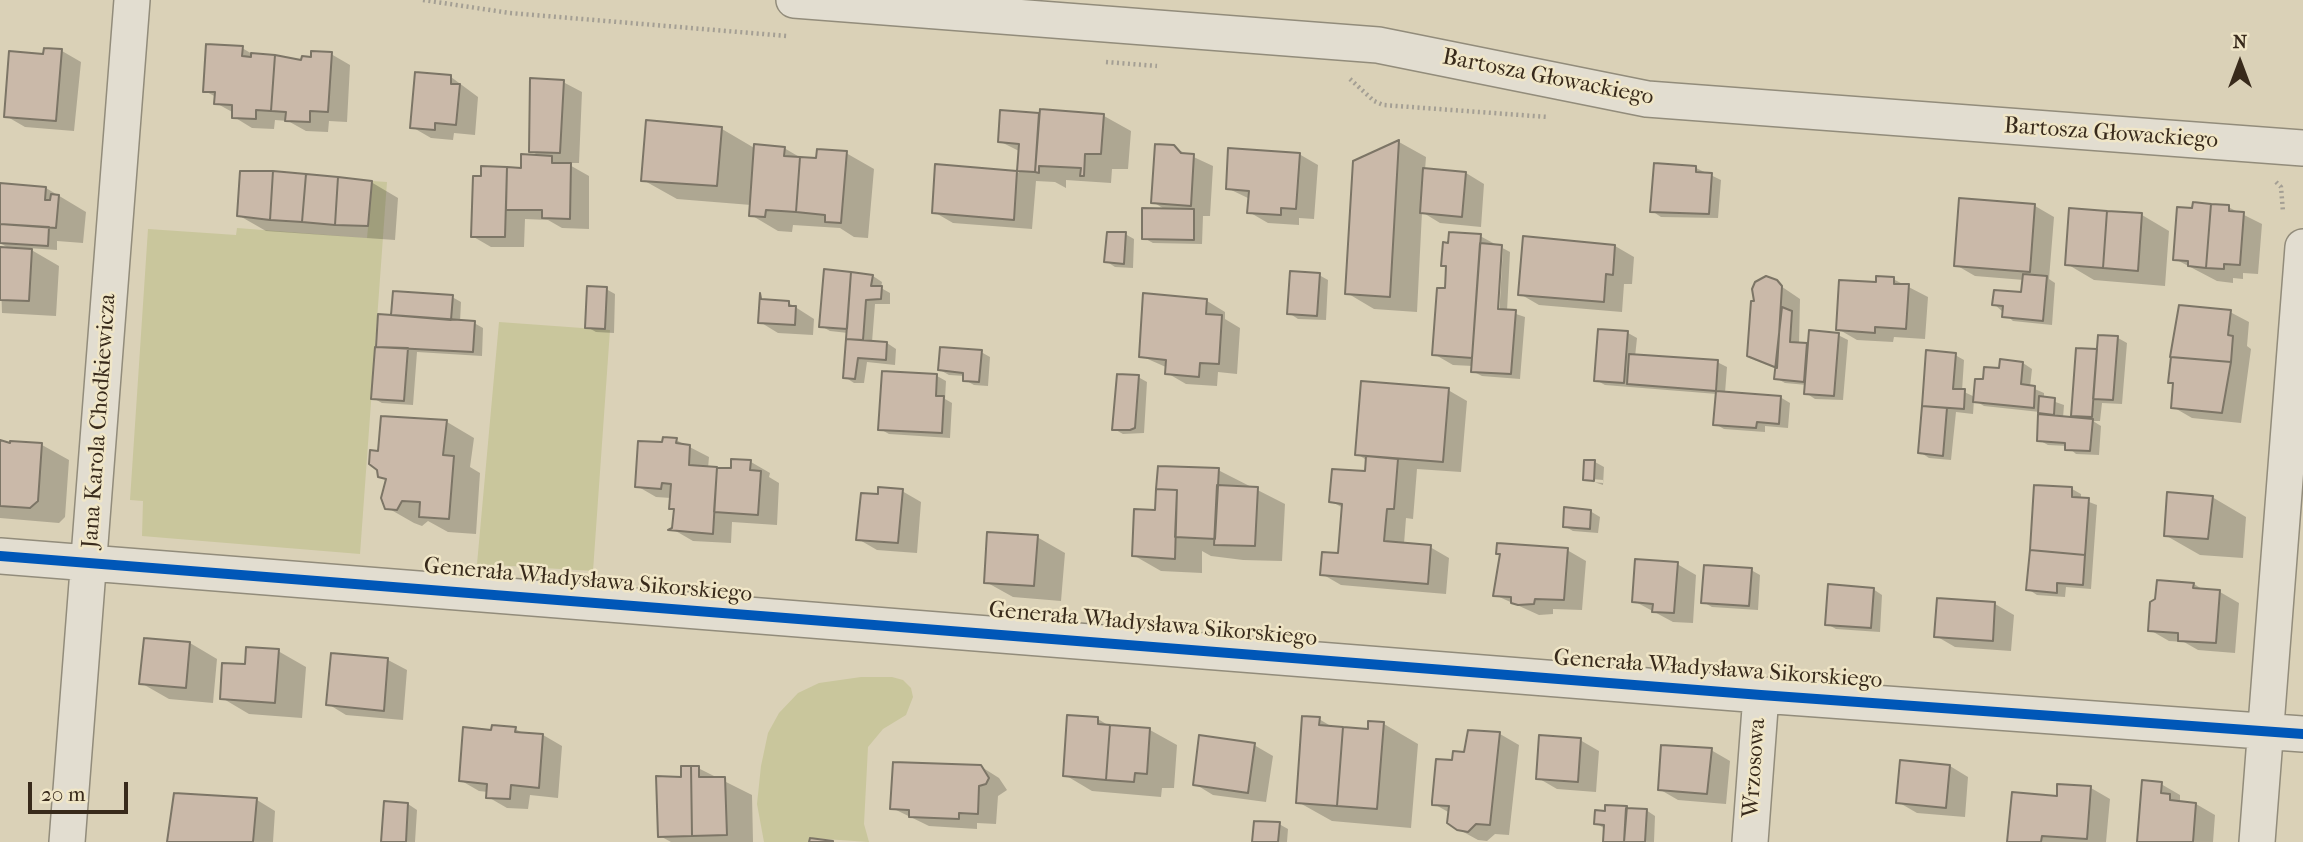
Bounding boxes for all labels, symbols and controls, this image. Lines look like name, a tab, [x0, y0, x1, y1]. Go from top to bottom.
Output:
north arrow	[2205, 28, 2275, 98]
text: N	[2233, 31, 2247, 53]
street label: Bartosza Głowackiego	[1440, 44, 1656, 112]
street label: Bartosza Głowackiego	[2003, 113, 2219, 155]
street label: Jana Karola Chodkiewicza	[77, 293, 123, 549]
street label: Generała Władysława Sikorskiego	[423, 553, 753, 609]
street label: Generała Władysława Sikorskiego	[988, 597, 1318, 653]
street label: Generała Władysława Sikorskiego	[1553, 645, 1883, 695]
street label: Wrzosowa	[1738, 717, 1772, 819]
scale bar	[32, 768, 131, 812]
text: 20 m	[41, 782, 85, 806]

